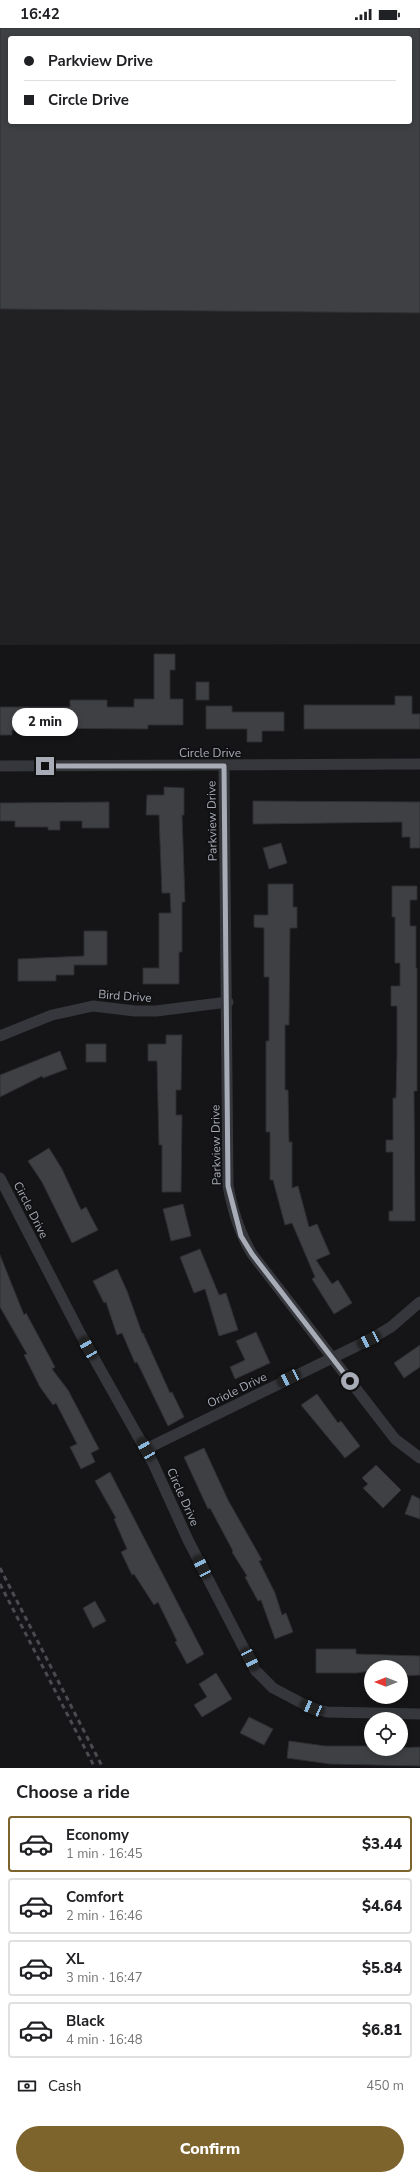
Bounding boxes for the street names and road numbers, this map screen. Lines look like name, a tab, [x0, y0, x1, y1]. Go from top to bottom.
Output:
street label: Circle Drive	[179, 745, 241, 761]
street label: Parkview Drive	[203, 781, 221, 861]
street label: Bird Drive	[98, 986, 152, 1006]
street label: Parkview Drive	[207, 1105, 225, 1185]
street label: Circle Drive	[10, 1179, 52, 1241]
street label: Oriole Drive	[205, 1369, 269, 1411]
street label: Circle Drive	[163, 1465, 203, 1529]

